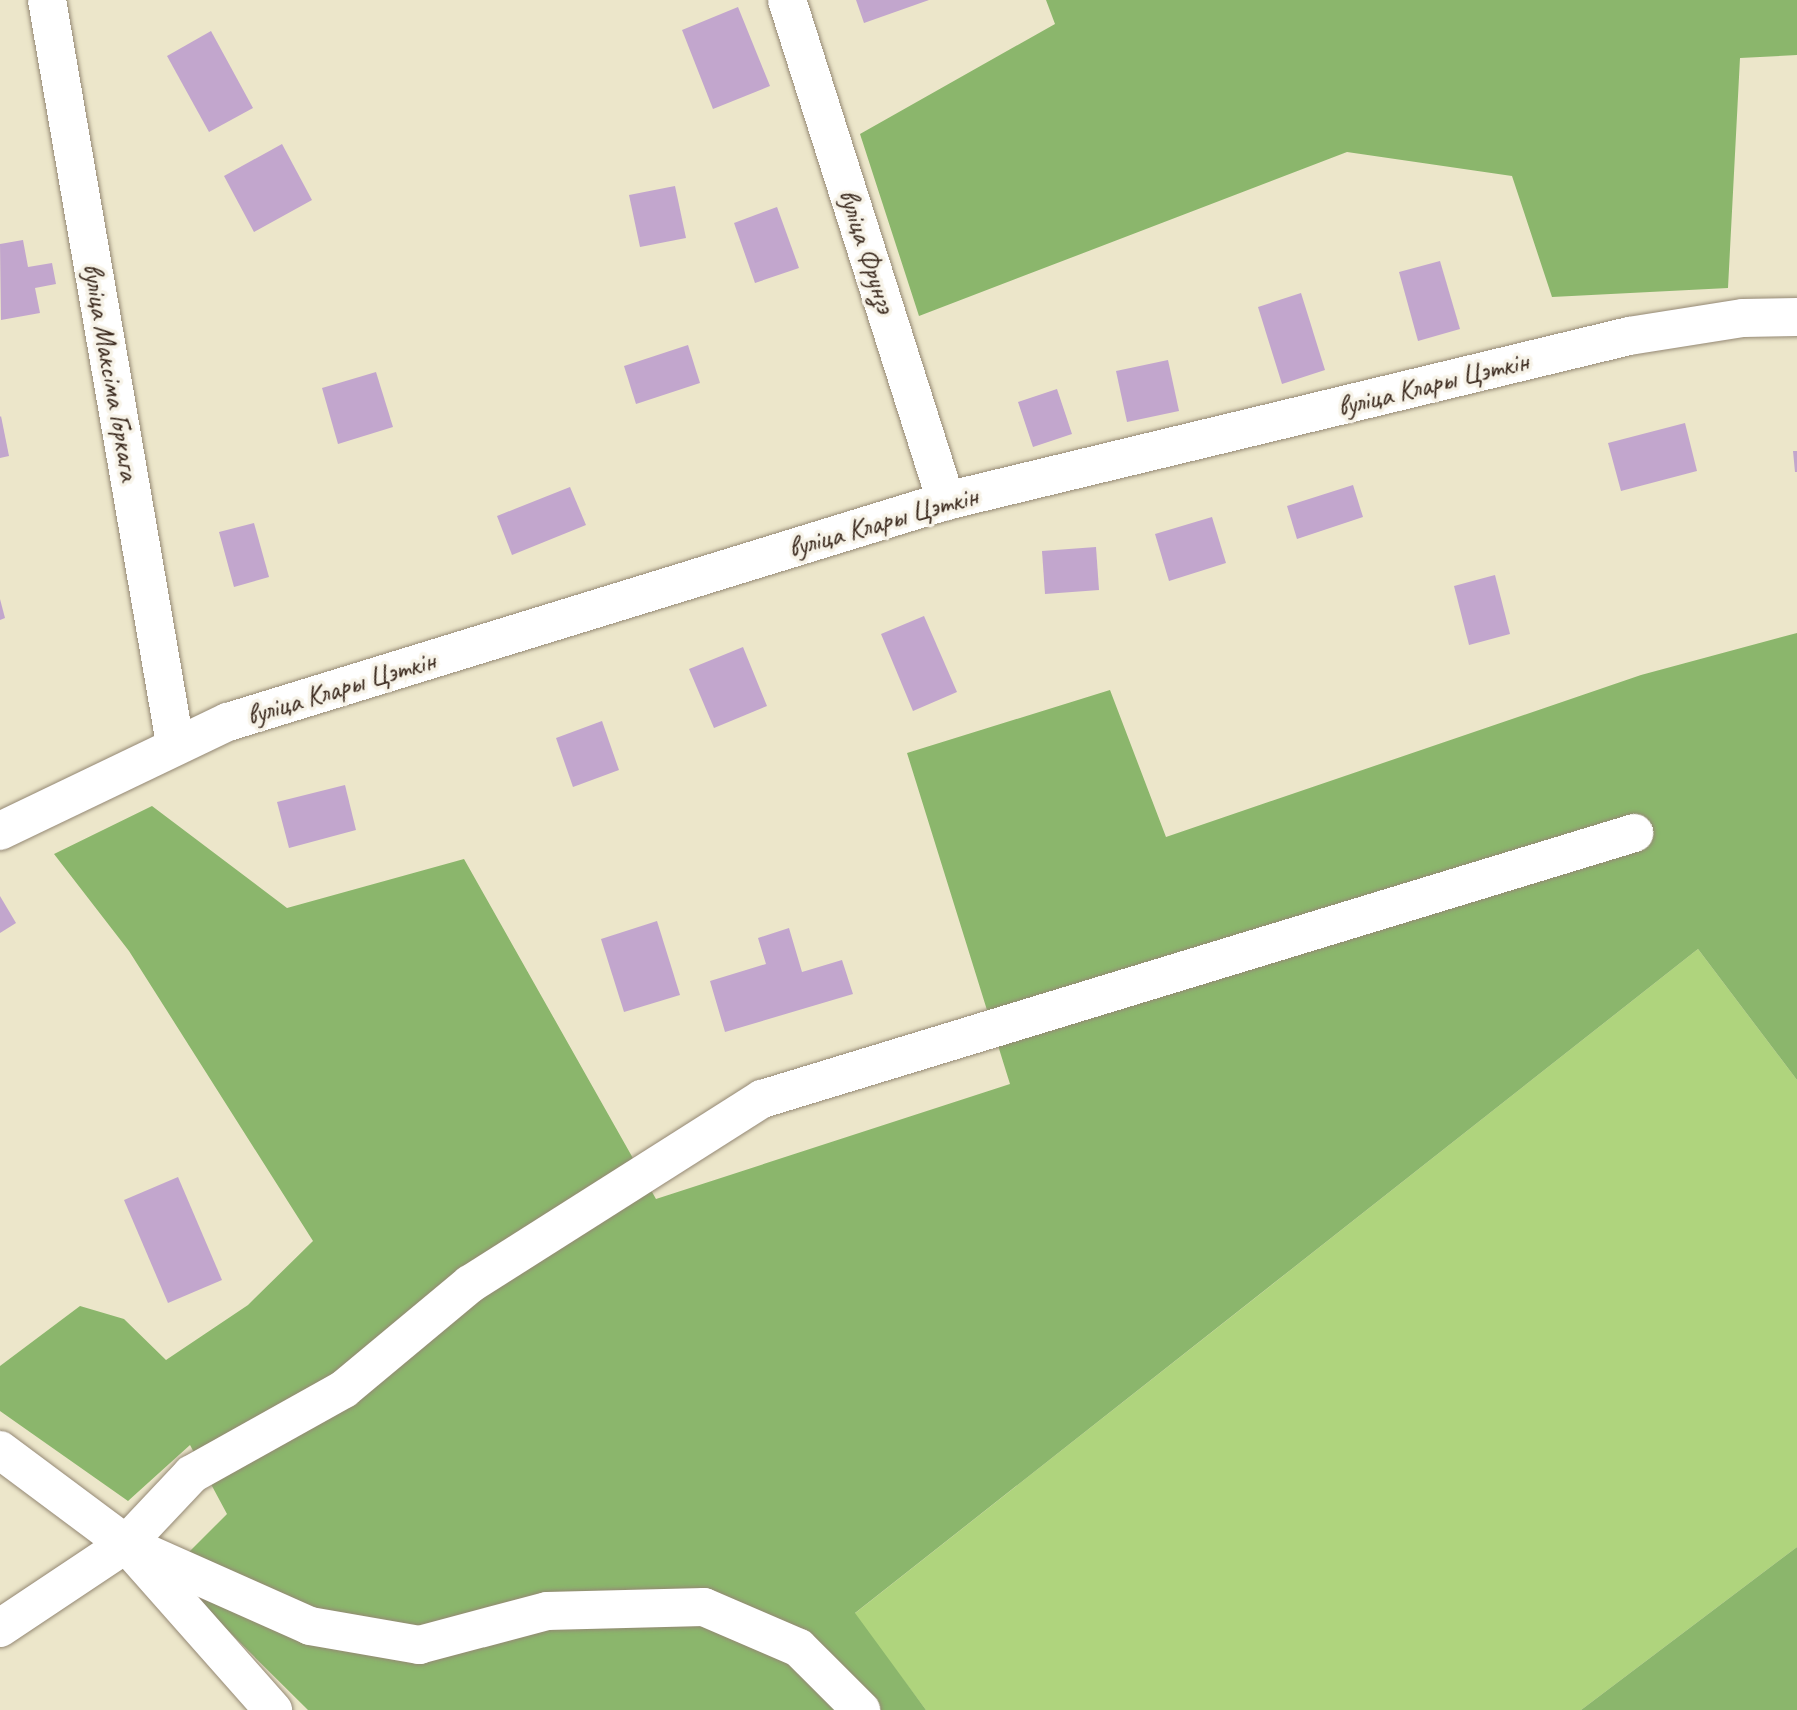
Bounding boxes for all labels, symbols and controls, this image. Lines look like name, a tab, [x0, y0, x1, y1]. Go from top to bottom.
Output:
street label: вуліца Фрунзэ	[831, 185, 903, 317]
street label: вуліца Максіма Горкага	[75, 261, 147, 483]
street label: вуліца Клары Цэткін	[1333, 344, 1533, 424]
street label: вуліца Клары Цэткін	[783, 479, 983, 565]
street label: вуліца Клары Цэткін	[241, 643, 441, 733]

